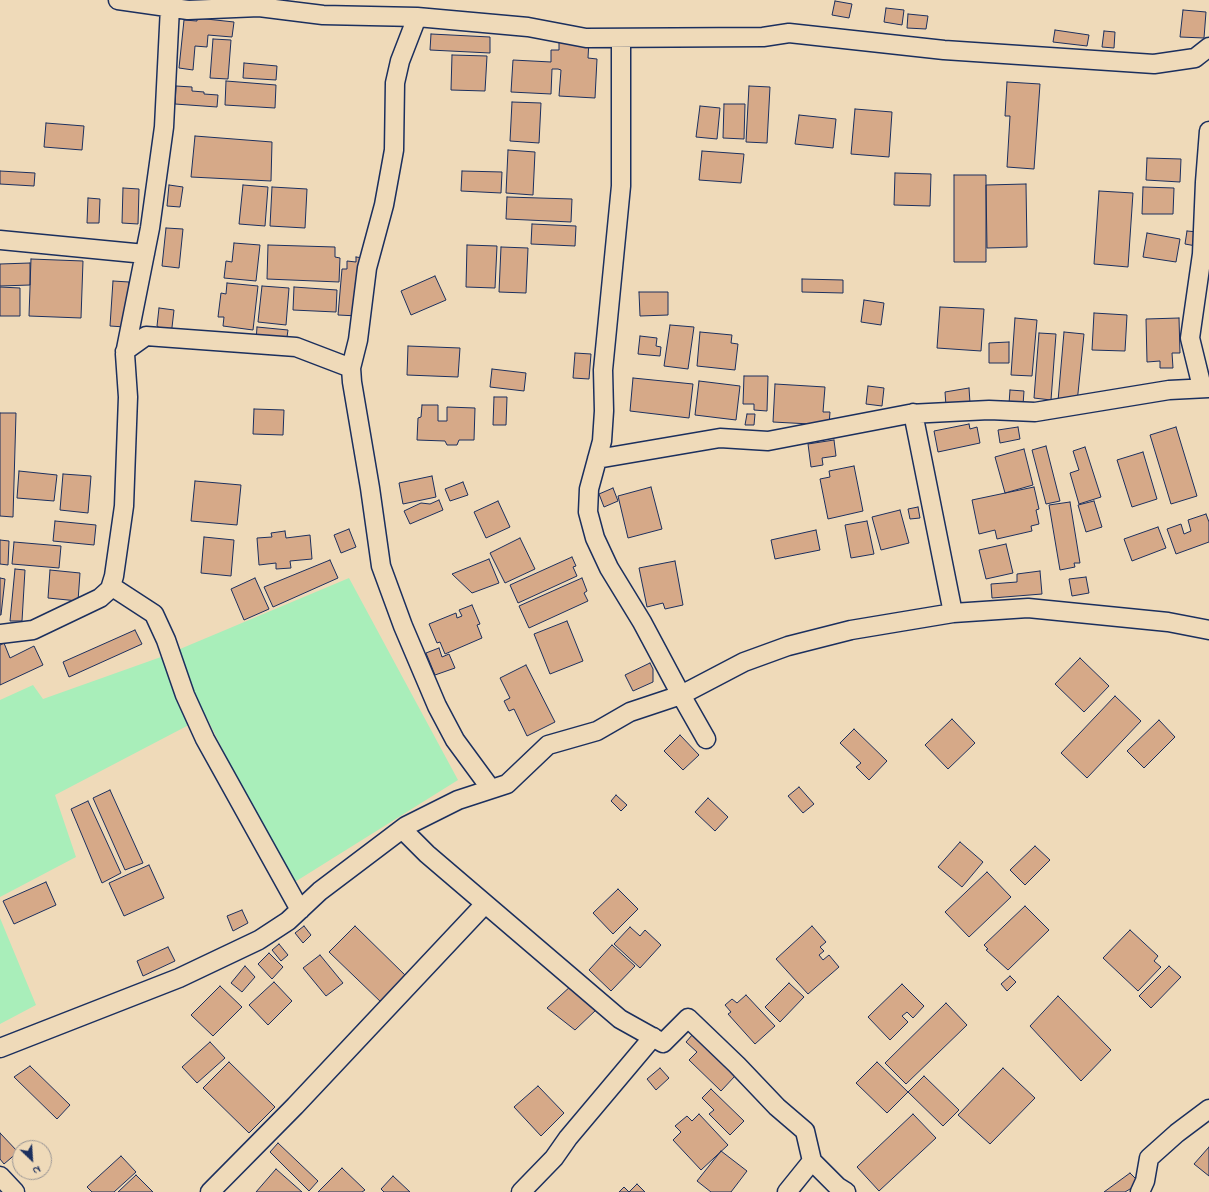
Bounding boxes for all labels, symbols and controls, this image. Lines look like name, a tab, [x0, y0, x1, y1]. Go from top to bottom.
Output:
north arrow	[12, 1140, 52, 1180]
text: N	[30, 1161, 43, 1179]

